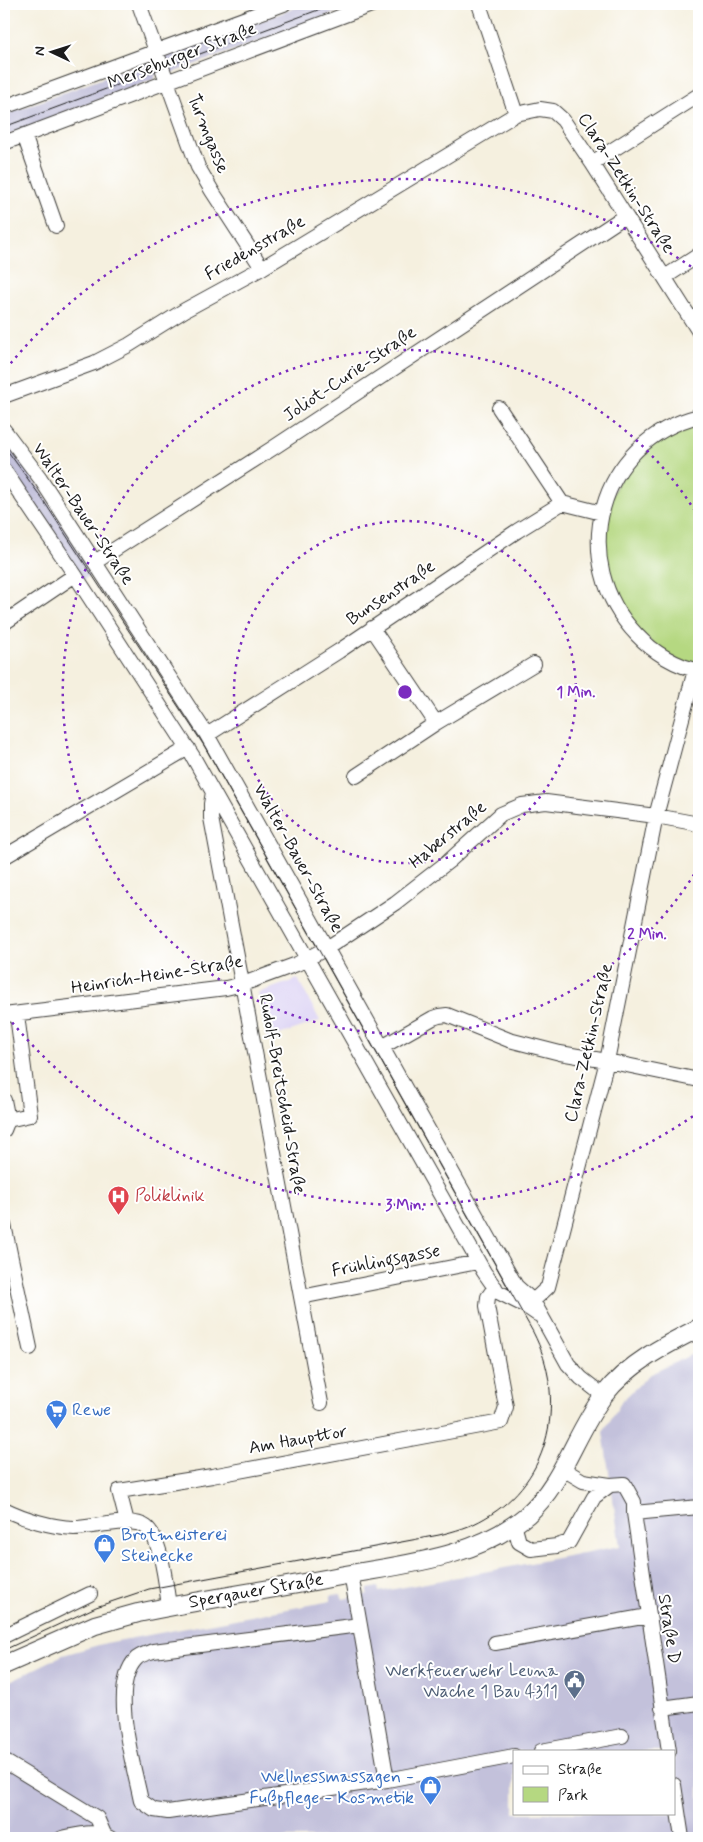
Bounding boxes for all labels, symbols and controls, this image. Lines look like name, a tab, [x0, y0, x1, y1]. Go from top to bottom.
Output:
street label: Merseburger Straße	[104, 17, 260, 96]
north arrow	[28, 28, 78, 78]
text: N	[31, 46, 49, 56]
street label: Turmgasse	[181, 91, 235, 177]
street label: Clara-Zetkin-Straße	[572, 108, 680, 258]
street label: Friedensstraße	[200, 209, 310, 286]
street label: Joliot-Curie-Straße	[279, 320, 421, 427]
street label: Walter-Bauer-Straße	[27, 438, 140, 590]
street label: Bunsenstraße	[342, 554, 440, 632]
centre of rings	[396, 683, 414, 701]
text: 1 Min.	[557, 683, 595, 703]
street label: Walter-Bauer-Straße	[247, 779, 349, 937]
street label: Haberstraße	[404, 796, 492, 874]
text: 2 Min.	[627, 925, 667, 945]
street label: Heinrich-Heine-Straße	[69, 950, 245, 1000]
street label: Clara-Zetkin-Straße	[559, 961, 619, 1125]
street label: Rudolf-Breitscheid-Straße	[253, 992, 311, 1196]
hospital icon: Poliklinik	[107, 1184, 131, 1215]
place label: Poliklinik	[135, 1184, 205, 1208]
text: 3 Min.	[386, 1196, 424, 1216]
street label: Frühlingsgasse	[330, 1239, 443, 1285]
supermarket icon: Rewe	[44, 1398, 68, 1429]
place label: Rewe	[72, 1398, 111, 1422]
street label: Am Haupttor	[247, 1419, 350, 1460]
place label: Brotmeisterei Steinecke	[121, 1523, 227, 1568]
shop icon: Brotmeisterei Steinecke	[93, 1533, 117, 1564]
street label: Spergauer Straße	[187, 1567, 325, 1615]
street label: Straße D	[652, 1592, 686, 1666]
place label: Werkfeuerwehr Leuna Wache 1 Bau 4311	[385, 1659, 558, 1704]
public building icon: Werkfeuerwehr Leuna Wache 1 Bau 4311	[562, 1669, 586, 1700]
legend	[513, 1750, 676, 1814]
text: Straße	[558, 1760, 602, 1780]
place label: Wellnessmassagen - Fußpflege - Kosmetik	[249, 1765, 414, 1810]
shop icon: Wellnessmassagen - Fußpflege - Kosmetik	[418, 1775, 442, 1806]
text: Park	[558, 1786, 588, 1806]

